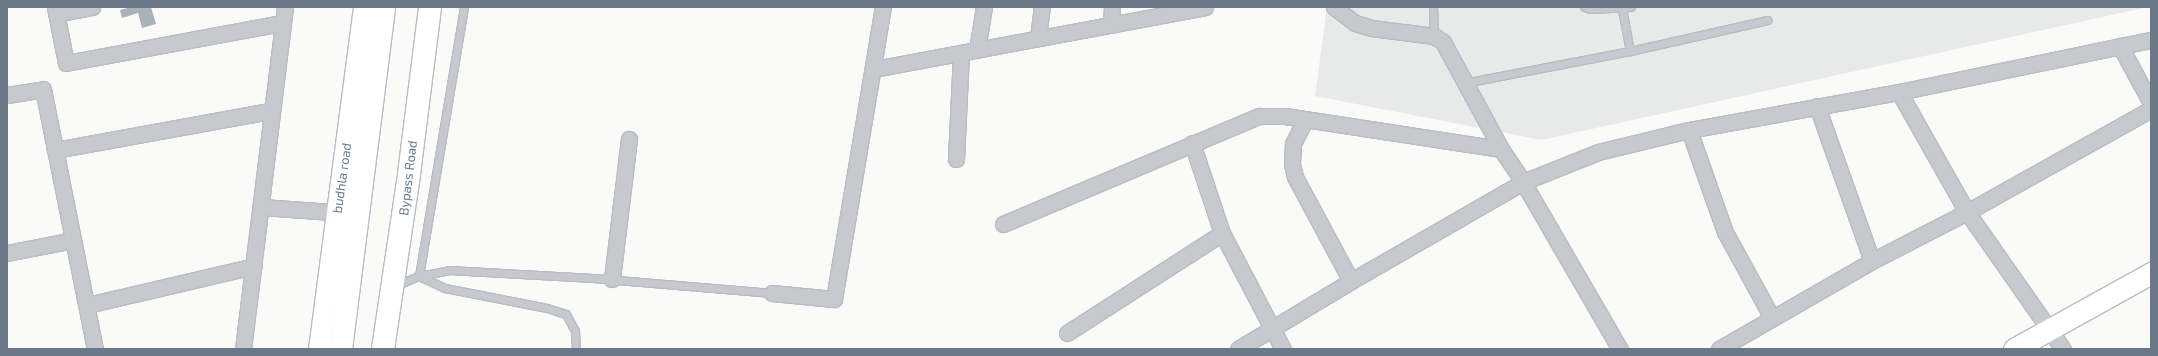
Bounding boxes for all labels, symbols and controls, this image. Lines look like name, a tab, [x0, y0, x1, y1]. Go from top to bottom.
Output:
street label: Bypass Road	[396, 140, 420, 216]
street label: budhla road	[329, 142, 355, 214]

